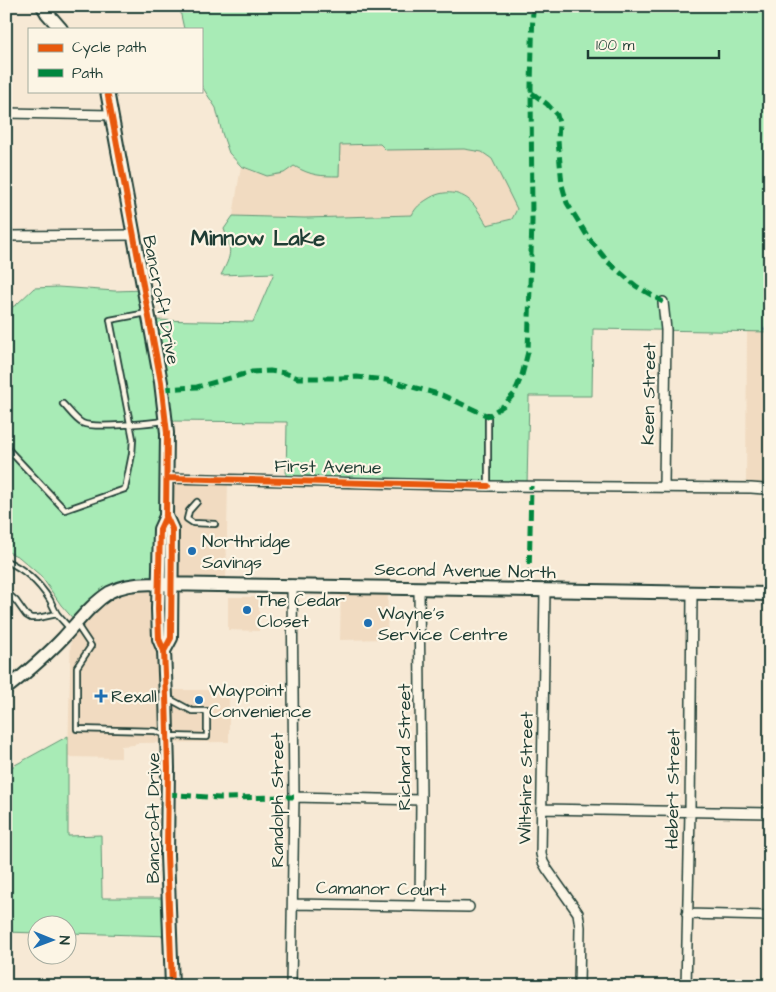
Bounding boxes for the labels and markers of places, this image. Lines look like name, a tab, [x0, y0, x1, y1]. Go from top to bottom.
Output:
place label: Northridge Savings	[202, 529, 291, 576]
marker: Northridge Savings	[186, 545, 198, 557]
place label: The Cedar Closet	[257, 588, 345, 634]
place label: Wayne's Service Centre	[378, 601, 508, 647]
marker: The Cedar Closet	[241, 604, 253, 616]
marker: Wayne's Service Centre	[362, 617, 374, 629]
place label: Waypoint Convenience	[209, 678, 312, 724]
place label: Rexall	[111, 684, 157, 709]
marker: Rexall	[95, 690, 107, 702]
marker: Waypoint Convenience	[193, 694, 205, 706]

